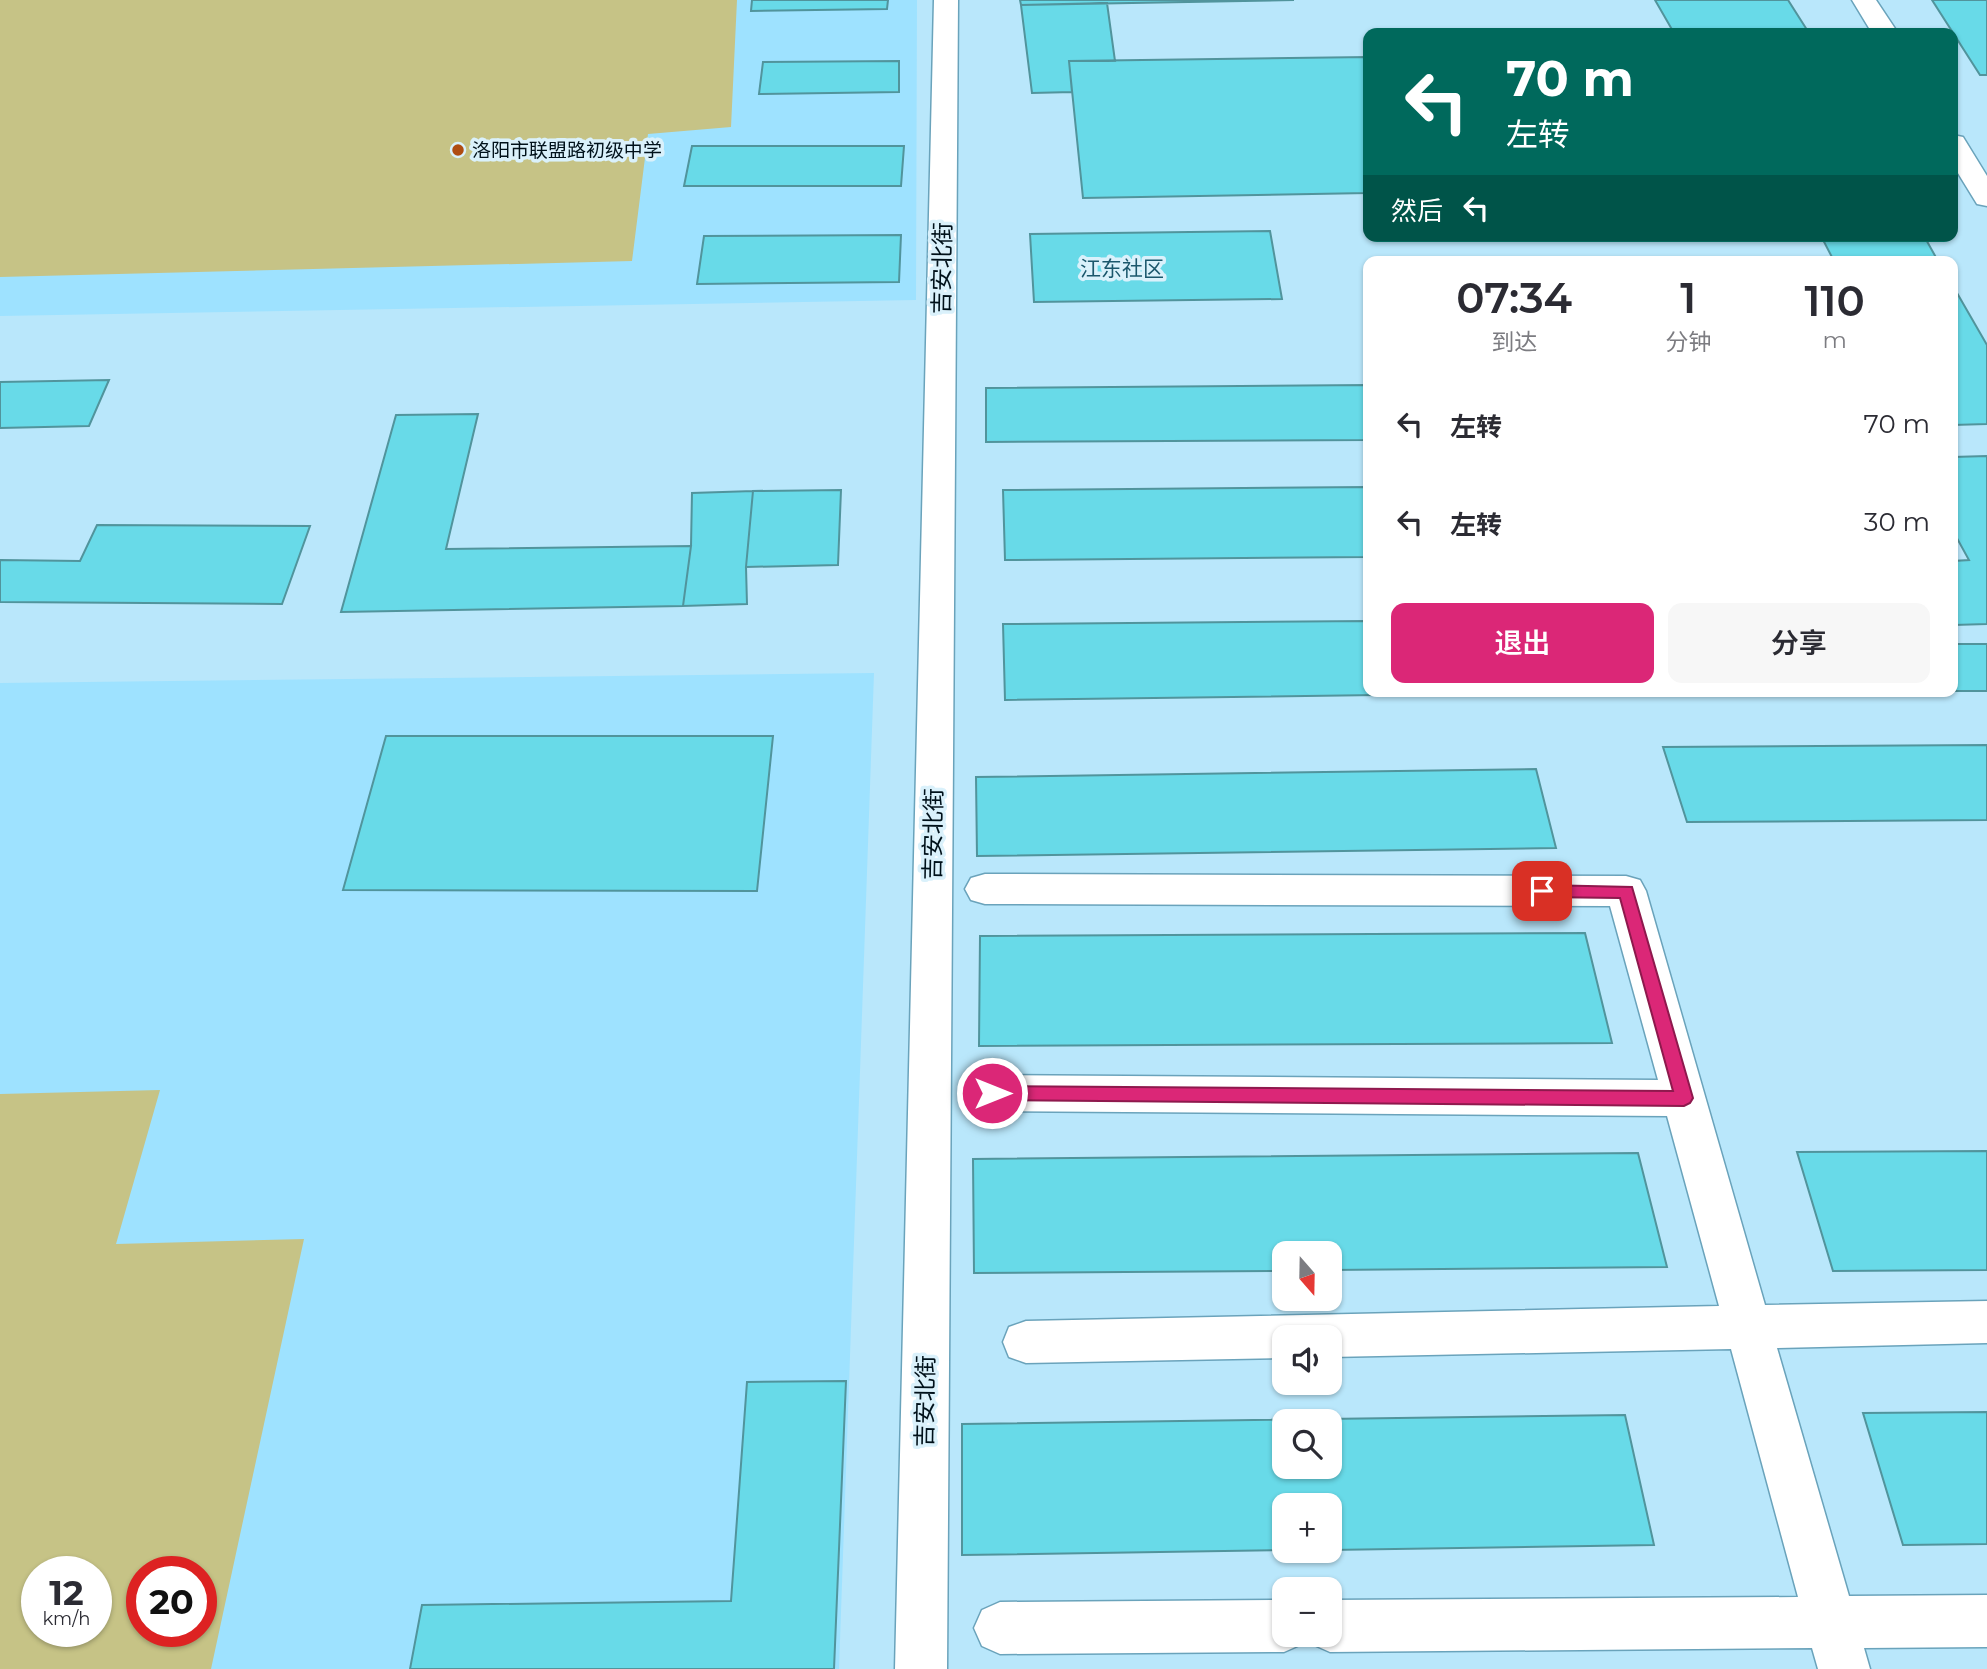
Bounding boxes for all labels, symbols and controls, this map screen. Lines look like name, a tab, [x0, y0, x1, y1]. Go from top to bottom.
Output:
text: 70 m	[1506, 49, 1634, 108]
icon: left	[1391, 56, 1482, 147]
text: 左转	[1506, 115, 1570, 154]
place label: 洛阳市联盟路初级中学	[472, 139, 662, 162]
marker: 洛阳市联盟路初级中学	[450, 142, 466, 158]
icon: left	[1457, 189, 1495, 227]
text: 然后	[1391, 195, 1443, 227]
street label: 吉安北街	[927, 222, 957, 314]
district label: 江东社区	[1080, 256, 1164, 281]
text: 07:34	[1456, 272, 1572, 324]
text: 1	[1680, 272, 1696, 324]
text: 110	[1805, 275, 1865, 327]
text: m	[1822, 326, 1847, 354]
text: 到达	[1491, 328, 1537, 356]
text: 分钟	[1665, 328, 1711, 356]
icon: left	[1391, 405, 1429, 443]
text: 70 m	[1864, 408, 1930, 440]
text: 左转	[1450, 411, 1502, 443]
icon: left	[1391, 503, 1429, 541]
text: 30 m	[1864, 506, 1930, 538]
text: 左转	[1450, 509, 1502, 541]
button: 退出	[1391, 603, 1654, 683]
button: 分享	[1668, 603, 1930, 683]
street label: 吉安北街	[918, 788, 948, 880]
pin	[1512, 861, 1572, 921]
icon: arrive	[1523, 872, 1561, 910]
position arrow	[955, 1056, 1029, 1130]
north arrow	[1272, 1241, 1342, 1311]
map controls	[1272, 1241, 1342, 1647]
button: sound	[1272, 1325, 1342, 1395]
street label: 吉安北街	[910, 1355, 940, 1447]
button: search	[1272, 1409, 1342, 1479]
button: +	[1272, 1493, 1342, 1563]
speed limit sign: 20	[126, 1556, 217, 1647]
text: 12	[49, 1571, 84, 1614]
button: −	[1272, 1577, 1342, 1647]
text: km/h	[42, 1608, 91, 1630]

